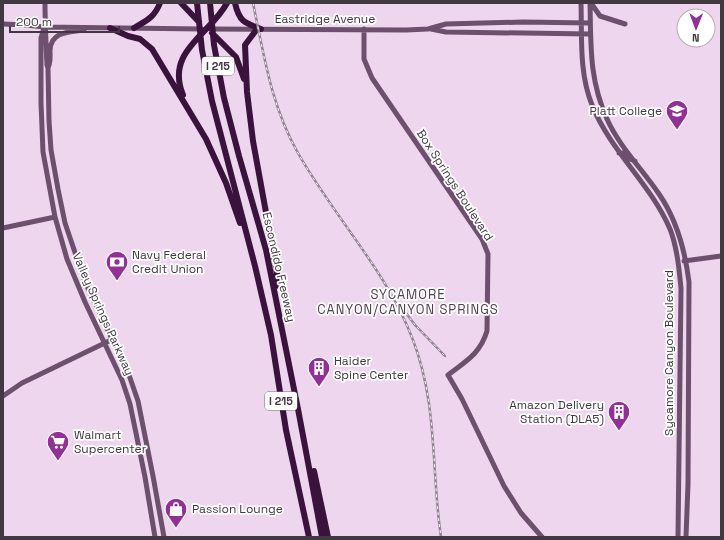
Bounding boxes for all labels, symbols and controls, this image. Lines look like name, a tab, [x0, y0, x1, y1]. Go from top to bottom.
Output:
scale bar	[10, 8, 119, 34]
north arrow	[676, 8, 716, 48]
street label: Eastridge Avenue	[275, 11, 375, 27]
text: 200 m	[16, 14, 52, 30]
text: N	[692, 31, 700, 45]
road number: I 215	[202, 57, 234, 75]
school or university icon: Platt College	[664, 98, 690, 131]
place label: Platt College	[590, 103, 662, 119]
street label: Box Springs Boulevard	[413, 126, 497, 244]
street label: Escondido Freeway	[259, 210, 299, 324]
place label: Navy Federal Credit Union	[132, 247, 206, 277]
bank icon: Navy Federal Credit Union	[104, 249, 130, 282]
street label: Valley Springs Parkway	[69, 250, 137, 378]
street label: Sycamore Canyon Boulevard	[661, 270, 677, 436]
district label: SYCAMORE CANYON/CANYON SPRINGS	[317, 286, 499, 318]
place label: Haider Spine Center	[334, 353, 409, 383]
building icon: Haider Spine Center	[306, 355, 332, 388]
road number: I 215	[265, 392, 297, 410]
place label: Amazon Delivery Station (DLA5)	[509, 397, 604, 427]
building icon: Amazon Delivery Station (DLA5)	[606, 399, 632, 432]
place label: Walmart Supercenter	[74, 427, 147, 457]
supermarket icon: Walmart Supercenter	[45, 429, 71, 462]
shop icon: Passion Lounge	[163, 496, 189, 529]
place label: Passion Lounge	[192, 501, 283, 517]

